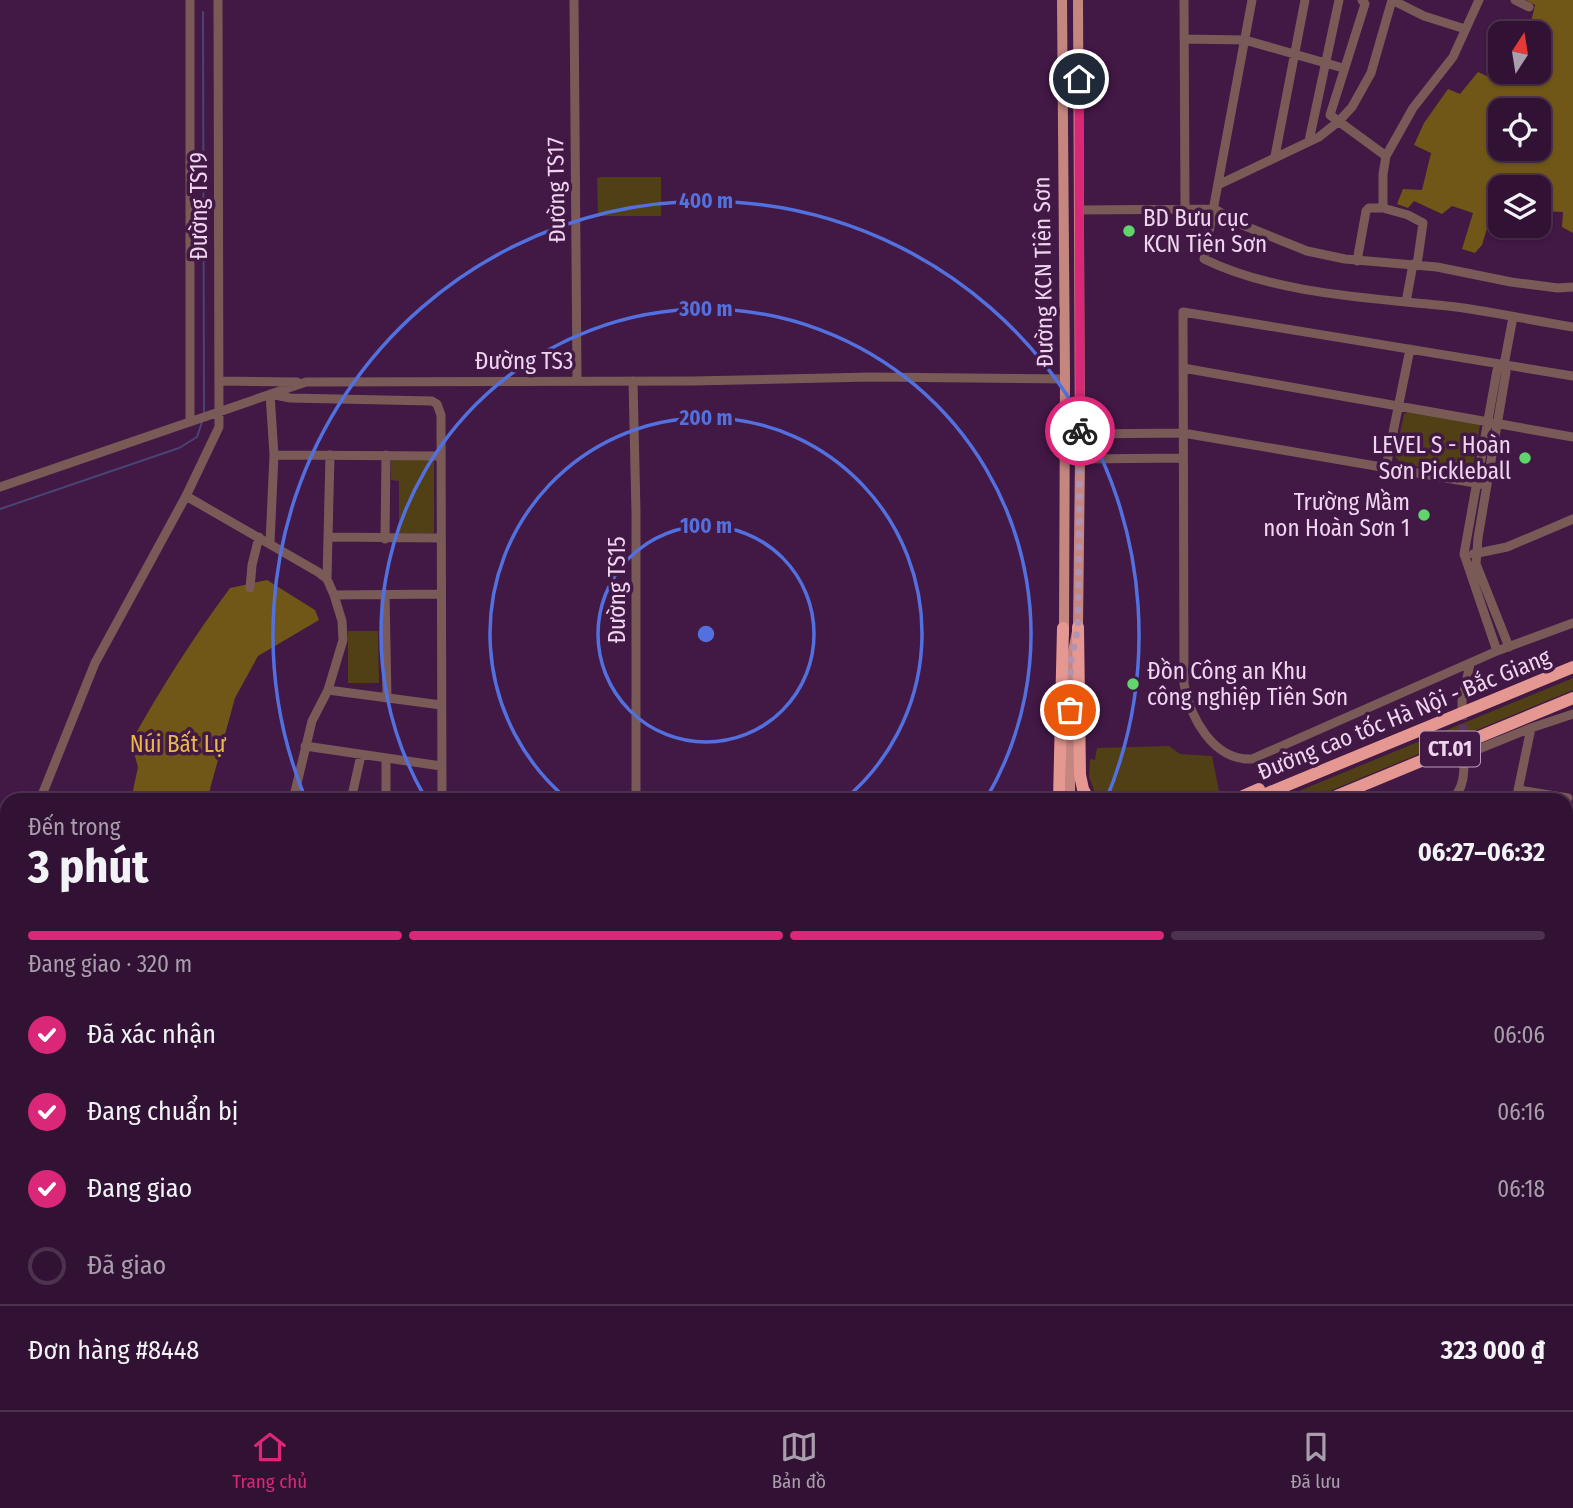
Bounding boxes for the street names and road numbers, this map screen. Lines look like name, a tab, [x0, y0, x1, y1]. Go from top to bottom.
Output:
street label: Đường TS17	[541, 137, 571, 243]
street label: Đường TS19	[185, 152, 213, 260]
street label: Đường KCN Tiên Sơn	[1027, 176, 1059, 368]
street label: Đường TS3	[475, 347, 573, 375]
street label: Đường TS15	[603, 536, 631, 644]
street label: Đường cao tốc Hà Nội - Bắc Giang	[1253, 641, 1555, 786]
road number: CT.01	[1420, 732, 1480, 766]

